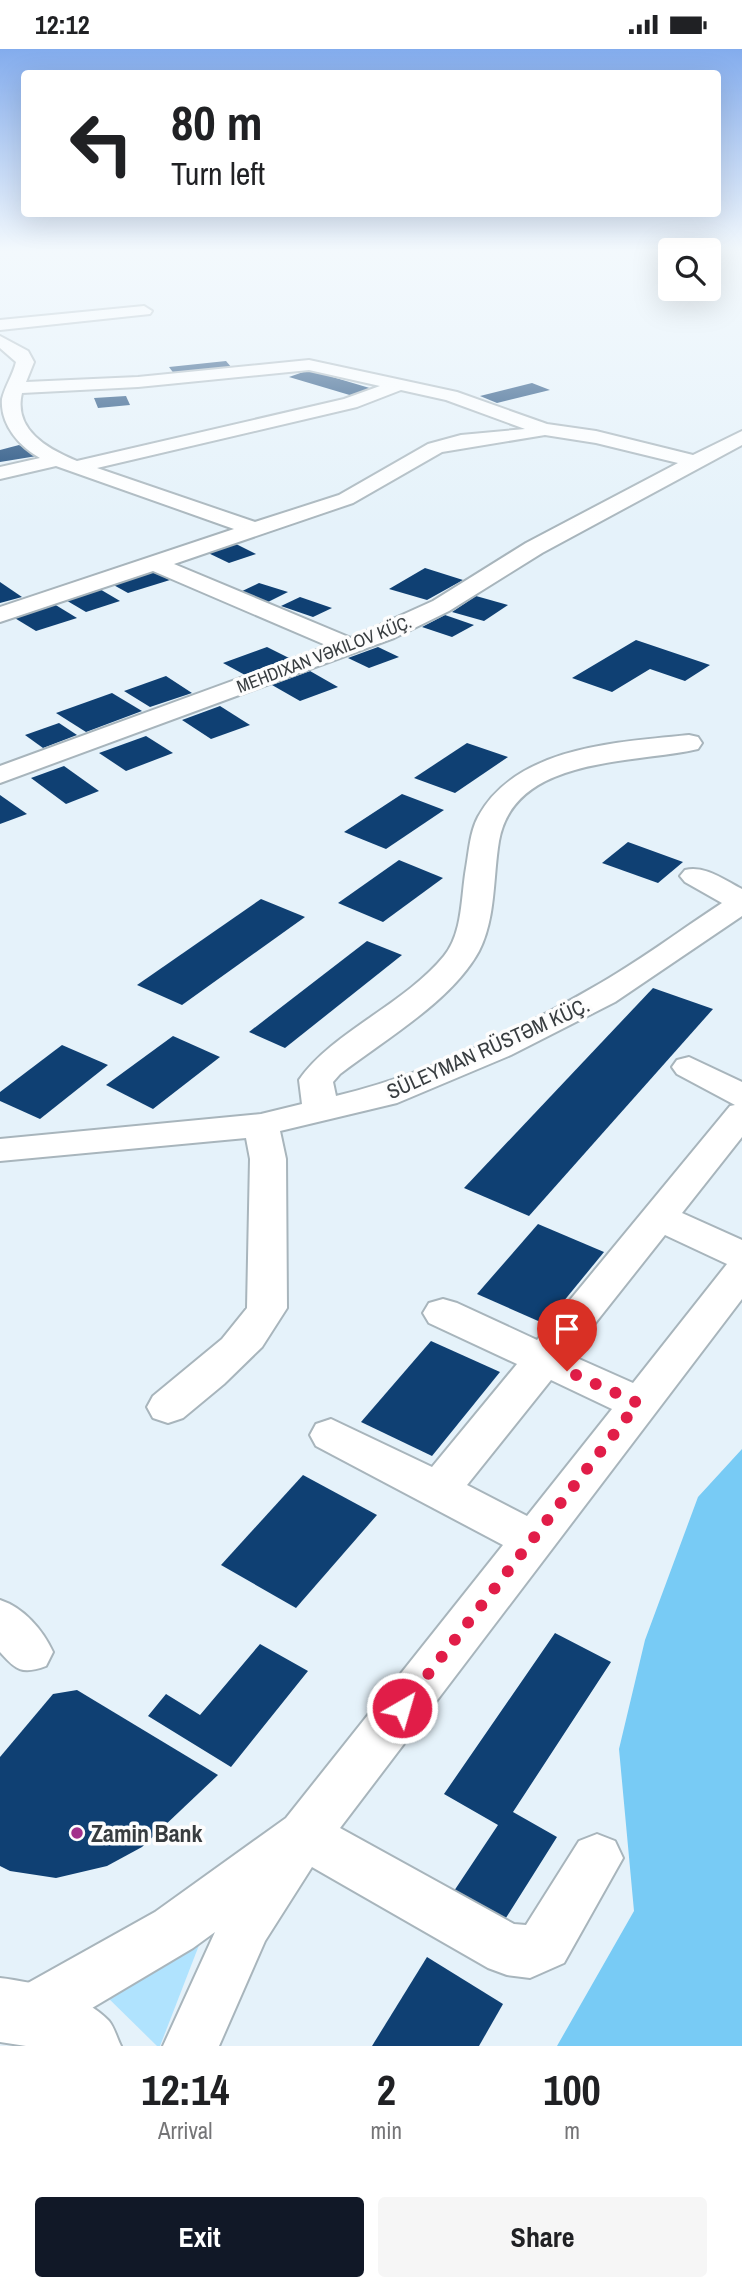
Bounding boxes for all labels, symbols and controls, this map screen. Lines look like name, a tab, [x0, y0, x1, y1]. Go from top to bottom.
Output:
text: 12:12	[35, 7, 90, 42]
text: 80 m	[171, 89, 263, 155]
icon: left	[56, 98, 147, 189]
text: Turn left	[171, 152, 265, 195]
map controls	[658, 238, 721, 301]
button: search	[658, 238, 721, 301]
street label: MEHDIXAN VƏKILOV KÜÇ.	[233, 609, 415, 699]
street label: SÜLEYMAN RÜSTƏM KÜÇ.	[382, 990, 594, 1106]
pin	[537, 1299, 597, 1371]
icon: arrive	[548, 1310, 586, 1348]
position arrow	[365, 1671, 439, 1745]
place label: Zamin Bank	[91, 1817, 203, 1849]
marker: Zamin Bank	[69, 1825, 85, 1841]
text: 12:14	[141, 2062, 229, 2118]
text: 2	[377, 2062, 396, 2118]
text: 100	[543, 2062, 601, 2118]
text: Arrival	[158, 2115, 213, 2146]
text: min	[371, 2115, 402, 2146]
text: m	[564, 2115, 580, 2146]
button: Exit	[35, 2197, 364, 2277]
button: Share	[378, 2197, 707, 2277]

